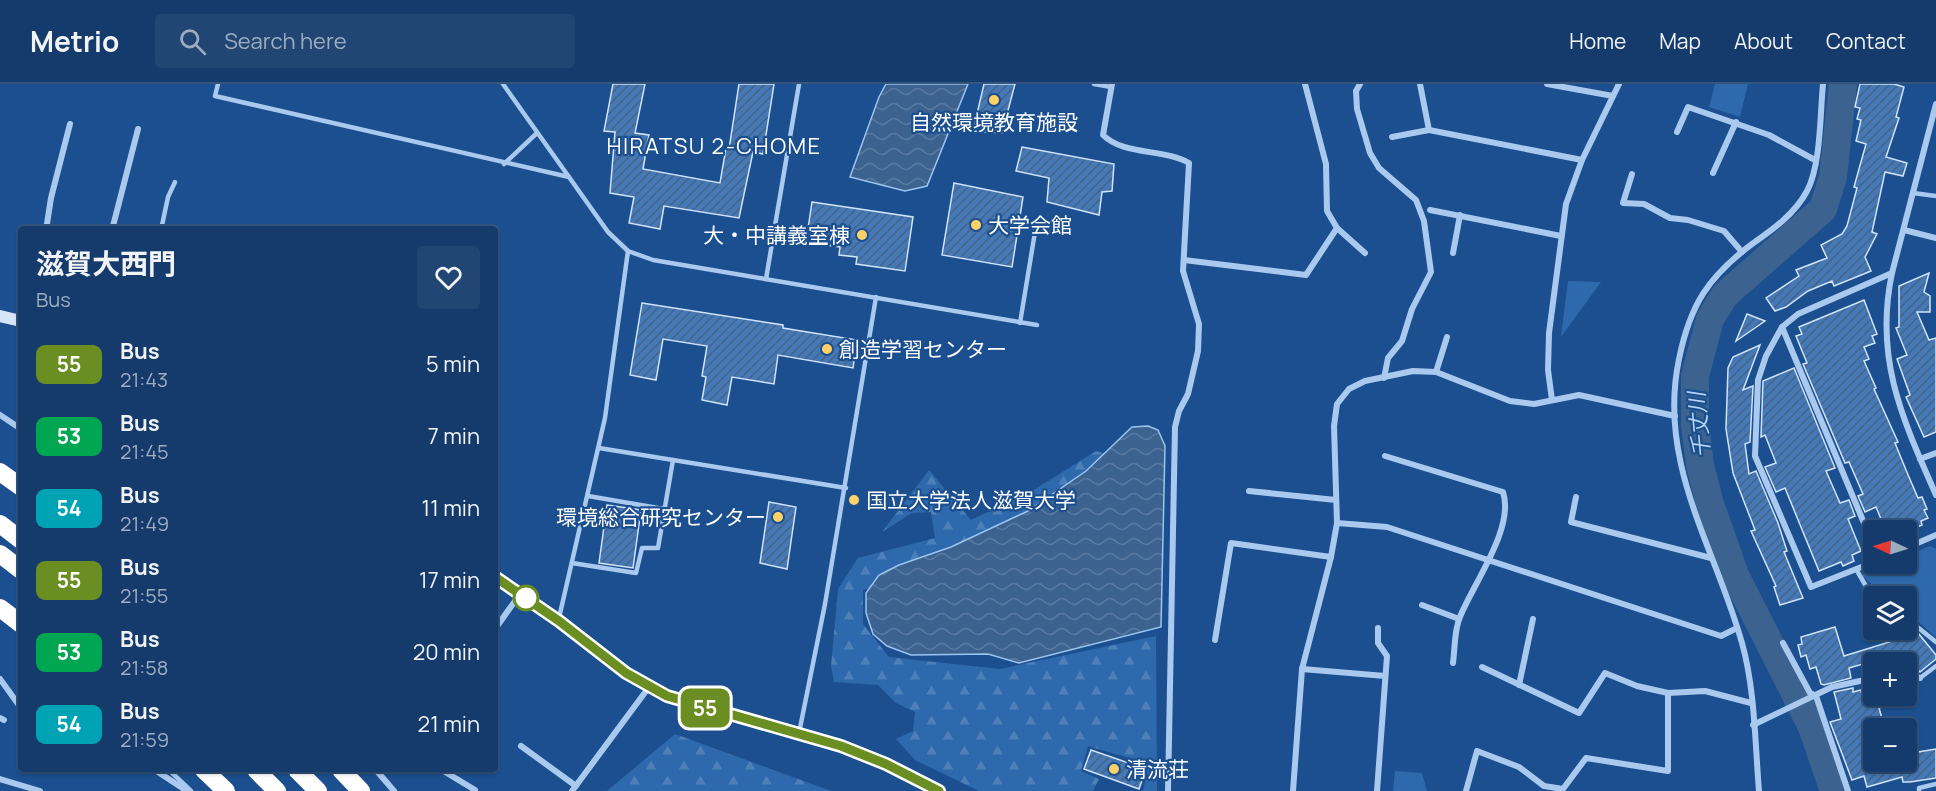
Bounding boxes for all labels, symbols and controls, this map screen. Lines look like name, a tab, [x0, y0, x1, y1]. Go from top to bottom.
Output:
search box	[155, 14, 575, 68]
text: Metrio	[30, 22, 119, 60]
icon: search	[176, 25, 209, 58]
text: Search here	[224, 26, 347, 56]
text: Home	[1569, 27, 1626, 55]
text: Map	[1659, 27, 1701, 55]
text: About	[1734, 27, 1793, 55]
text: Contact	[1826, 27, 1906, 55]
marker: 自然環境教育施設	[987, 93, 1001, 107]
place label: 自然環境教育施設	[910, 108, 1078, 136]
district label: HIRATSU 2-CHOME	[606, 131, 822, 161]
place label: 大学会館	[988, 211, 1072, 239]
marker: 大学会館	[969, 218, 983, 232]
place label: 大・中講義室棟	[703, 221, 850, 249]
marker: 大・中講義室棟	[855, 228, 869, 242]
text: 滋賀大西門	[36, 244, 176, 282]
button: heart	[417, 246, 480, 309]
text: Bus	[36, 286, 71, 313]
place label: 創造学習センター	[839, 335, 1007, 363]
text: Bus	[120, 336, 160, 366]
marker: 創造学習センター	[820, 342, 834, 356]
text: 5 min	[426, 349, 480, 379]
text: 55	[57, 350, 81, 378]
text: 21:43	[120, 366, 168, 393]
water label: 千丈川	[1681, 389, 1717, 459]
text: Bus	[120, 408, 160, 438]
text: 7 min	[428, 421, 480, 451]
text: 53	[57, 422, 81, 450]
text: 21:45	[120, 438, 169, 465]
text: Bus	[120, 480, 160, 510]
place label: 国立大学法人滋賀大学	[866, 486, 1076, 514]
text: 11 min	[422, 493, 480, 523]
marker: 国立大学法人滋賀大学	[847, 493, 861, 507]
text: 54	[56, 494, 82, 522]
place label: 環境総合研究センター	[556, 503, 766, 531]
text: 21:49	[120, 510, 169, 537]
marker: 環境総合研究センター	[771, 510, 785, 524]
north arrow	[1863, 520, 1917, 574]
map controls	[1863, 520, 1917, 772]
text: Bus	[120, 552, 160, 582]
text: 17 min	[419, 565, 480, 595]
text: 55	[57, 566, 81, 594]
text: 21:55	[120, 582, 168, 609]
unlabelled marker	[513, 585, 539, 611]
button: layers	[1863, 586, 1917, 640]
text: Bus	[120, 624, 160, 654]
text: 20 min	[413, 637, 480, 667]
text: 53	[57, 638, 81, 666]
button: +	[1863, 652, 1917, 706]
text: 21:58	[120, 654, 168, 681]
line badge: 55	[678, 688, 732, 728]
text: 55	[693, 694, 717, 722]
text: Bus	[120, 696, 160, 726]
text: 21 min	[418, 709, 480, 739]
text: 54	[56, 710, 82, 738]
button: −	[1863, 718, 1917, 772]
text: 21:59	[120, 726, 169, 753]
place label: 清流荘	[1126, 755, 1189, 783]
marker: 清流荘	[1107, 762, 1121, 776]

